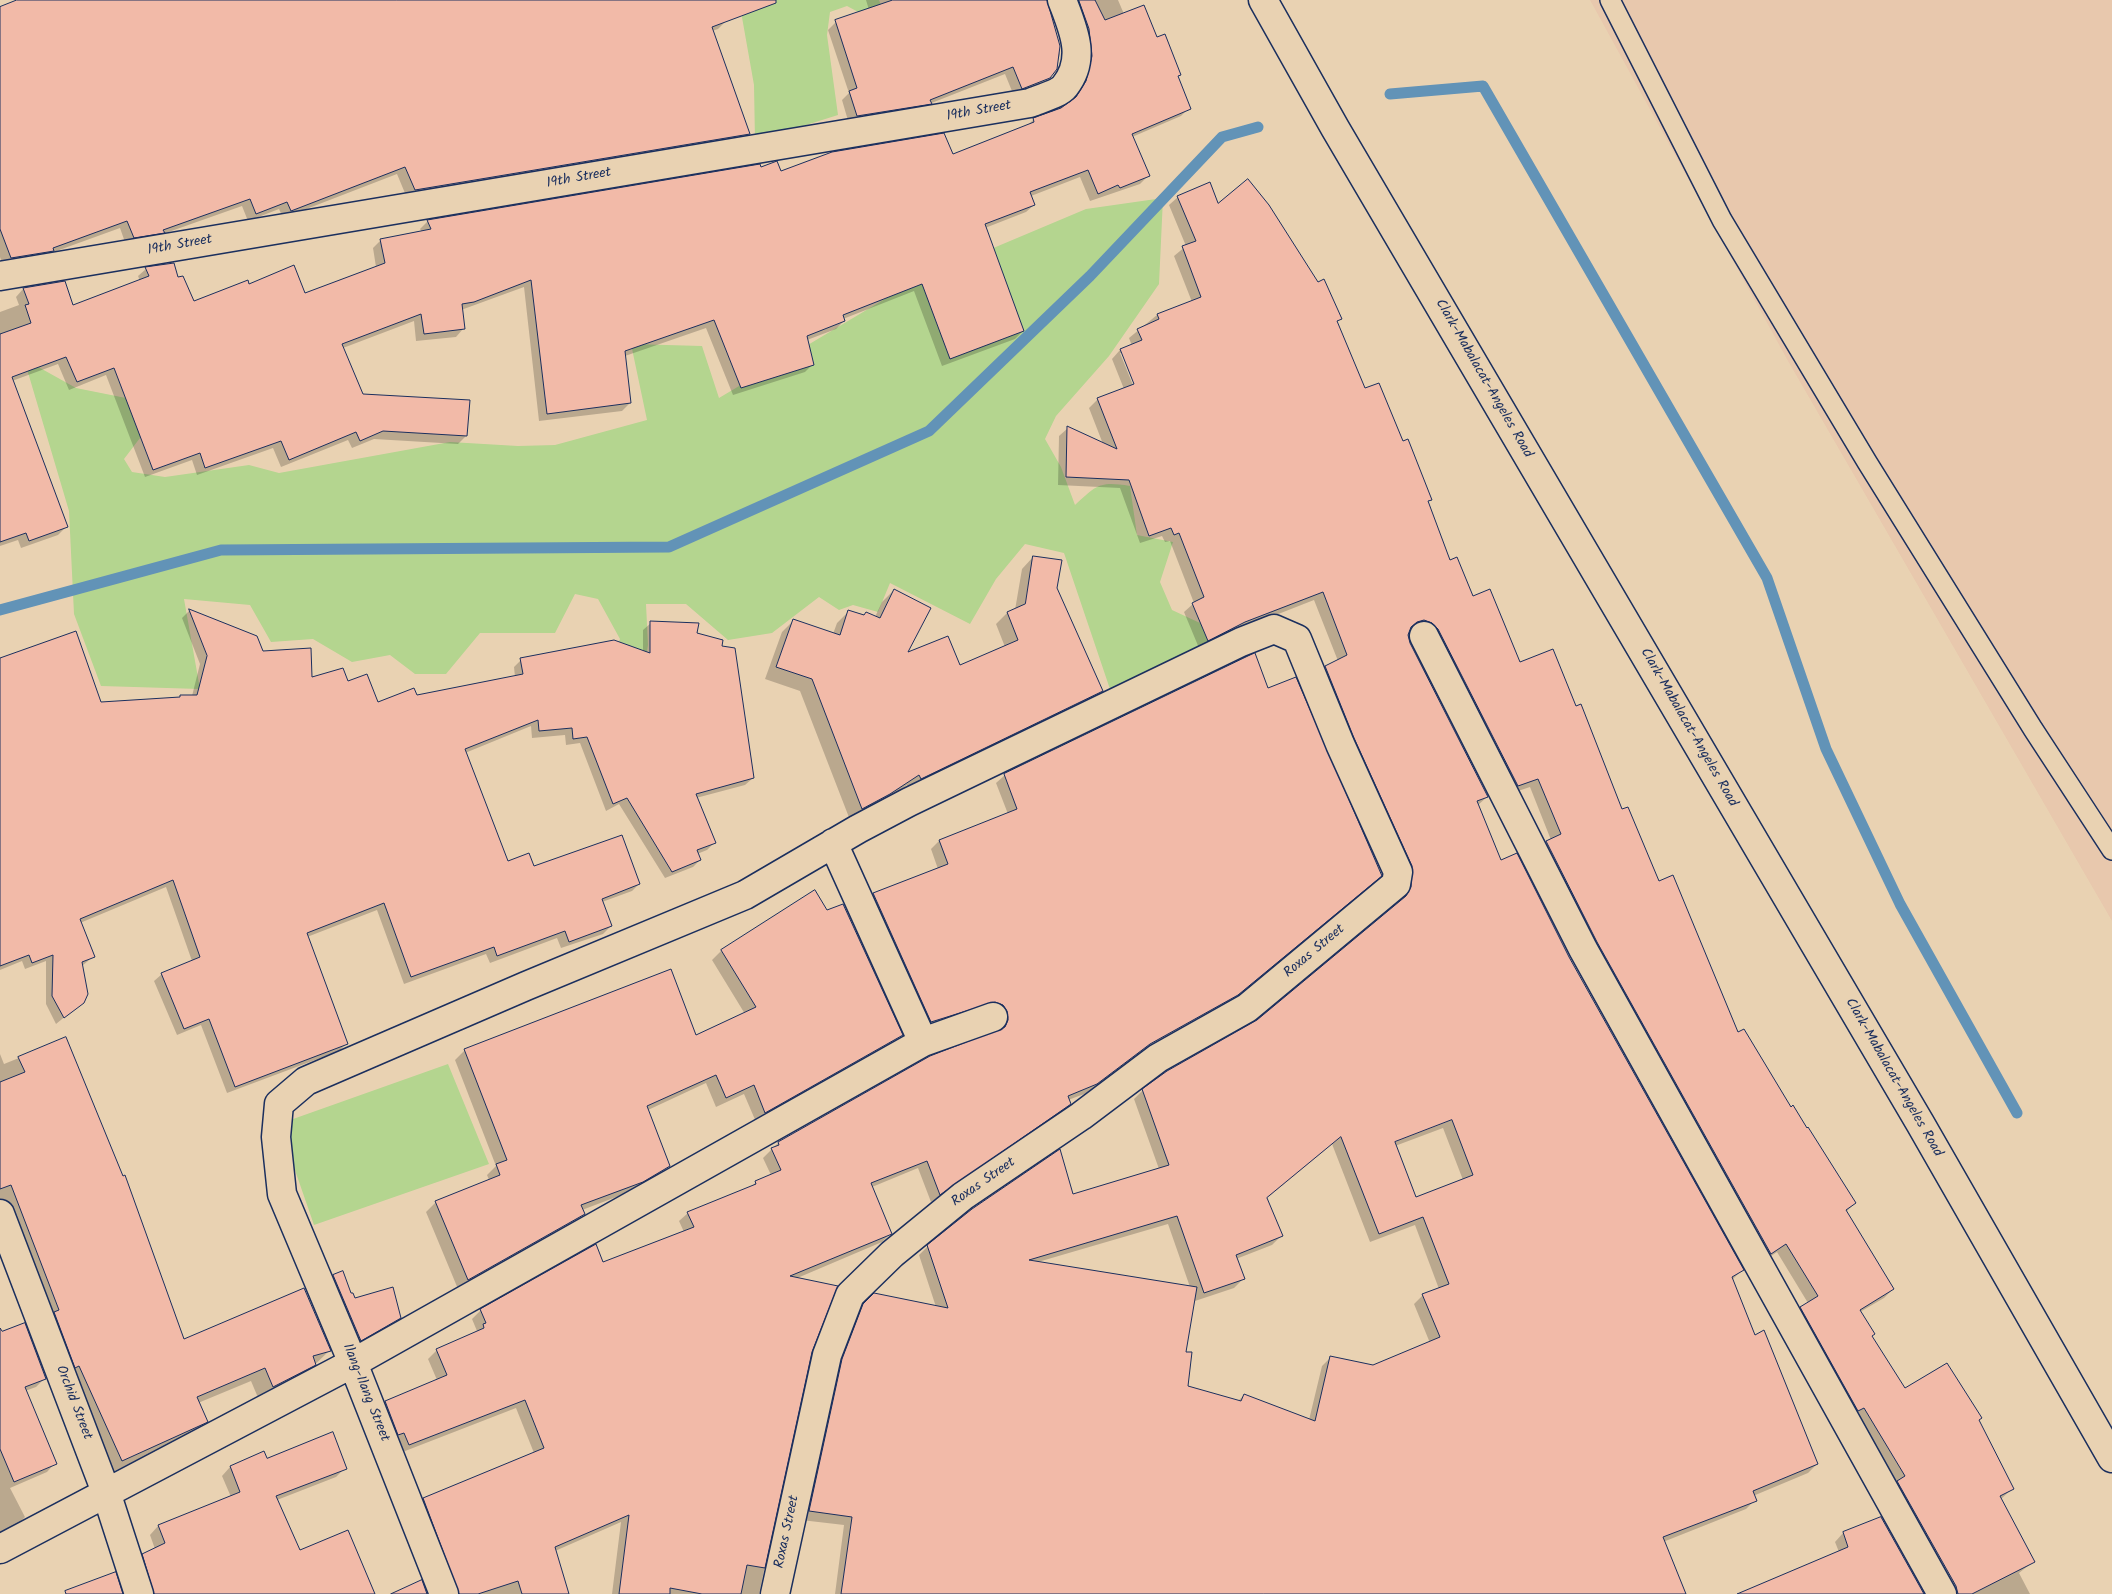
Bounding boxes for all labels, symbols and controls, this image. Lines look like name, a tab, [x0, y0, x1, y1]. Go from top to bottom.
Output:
street label: 19th Street	[945, 98, 1013, 126]
street label: 19th Street	[545, 165, 613, 193]
street label: 19th Street	[146, 232, 214, 260]
street label: Clark-Mabalacat-Angeles Road	[1431, 297, 1535, 461]
street label: Clark-Mabalacat-Angeles Road	[1636, 646, 1740, 810]
street label: Roxas Street	[1281, 922, 1349, 982]
street label: Clark-Mabalacat-Angeles Road	[1841, 996, 1945, 1160]
street label: Roxas Street	[949, 1155, 1019, 1211]
street label: Ilang-Ilang Street	[338, 1341, 392, 1445]
street label: Orchid Street	[51, 1363, 95, 1443]
street label: Roxas Street	[772, 1494, 804, 1570]

